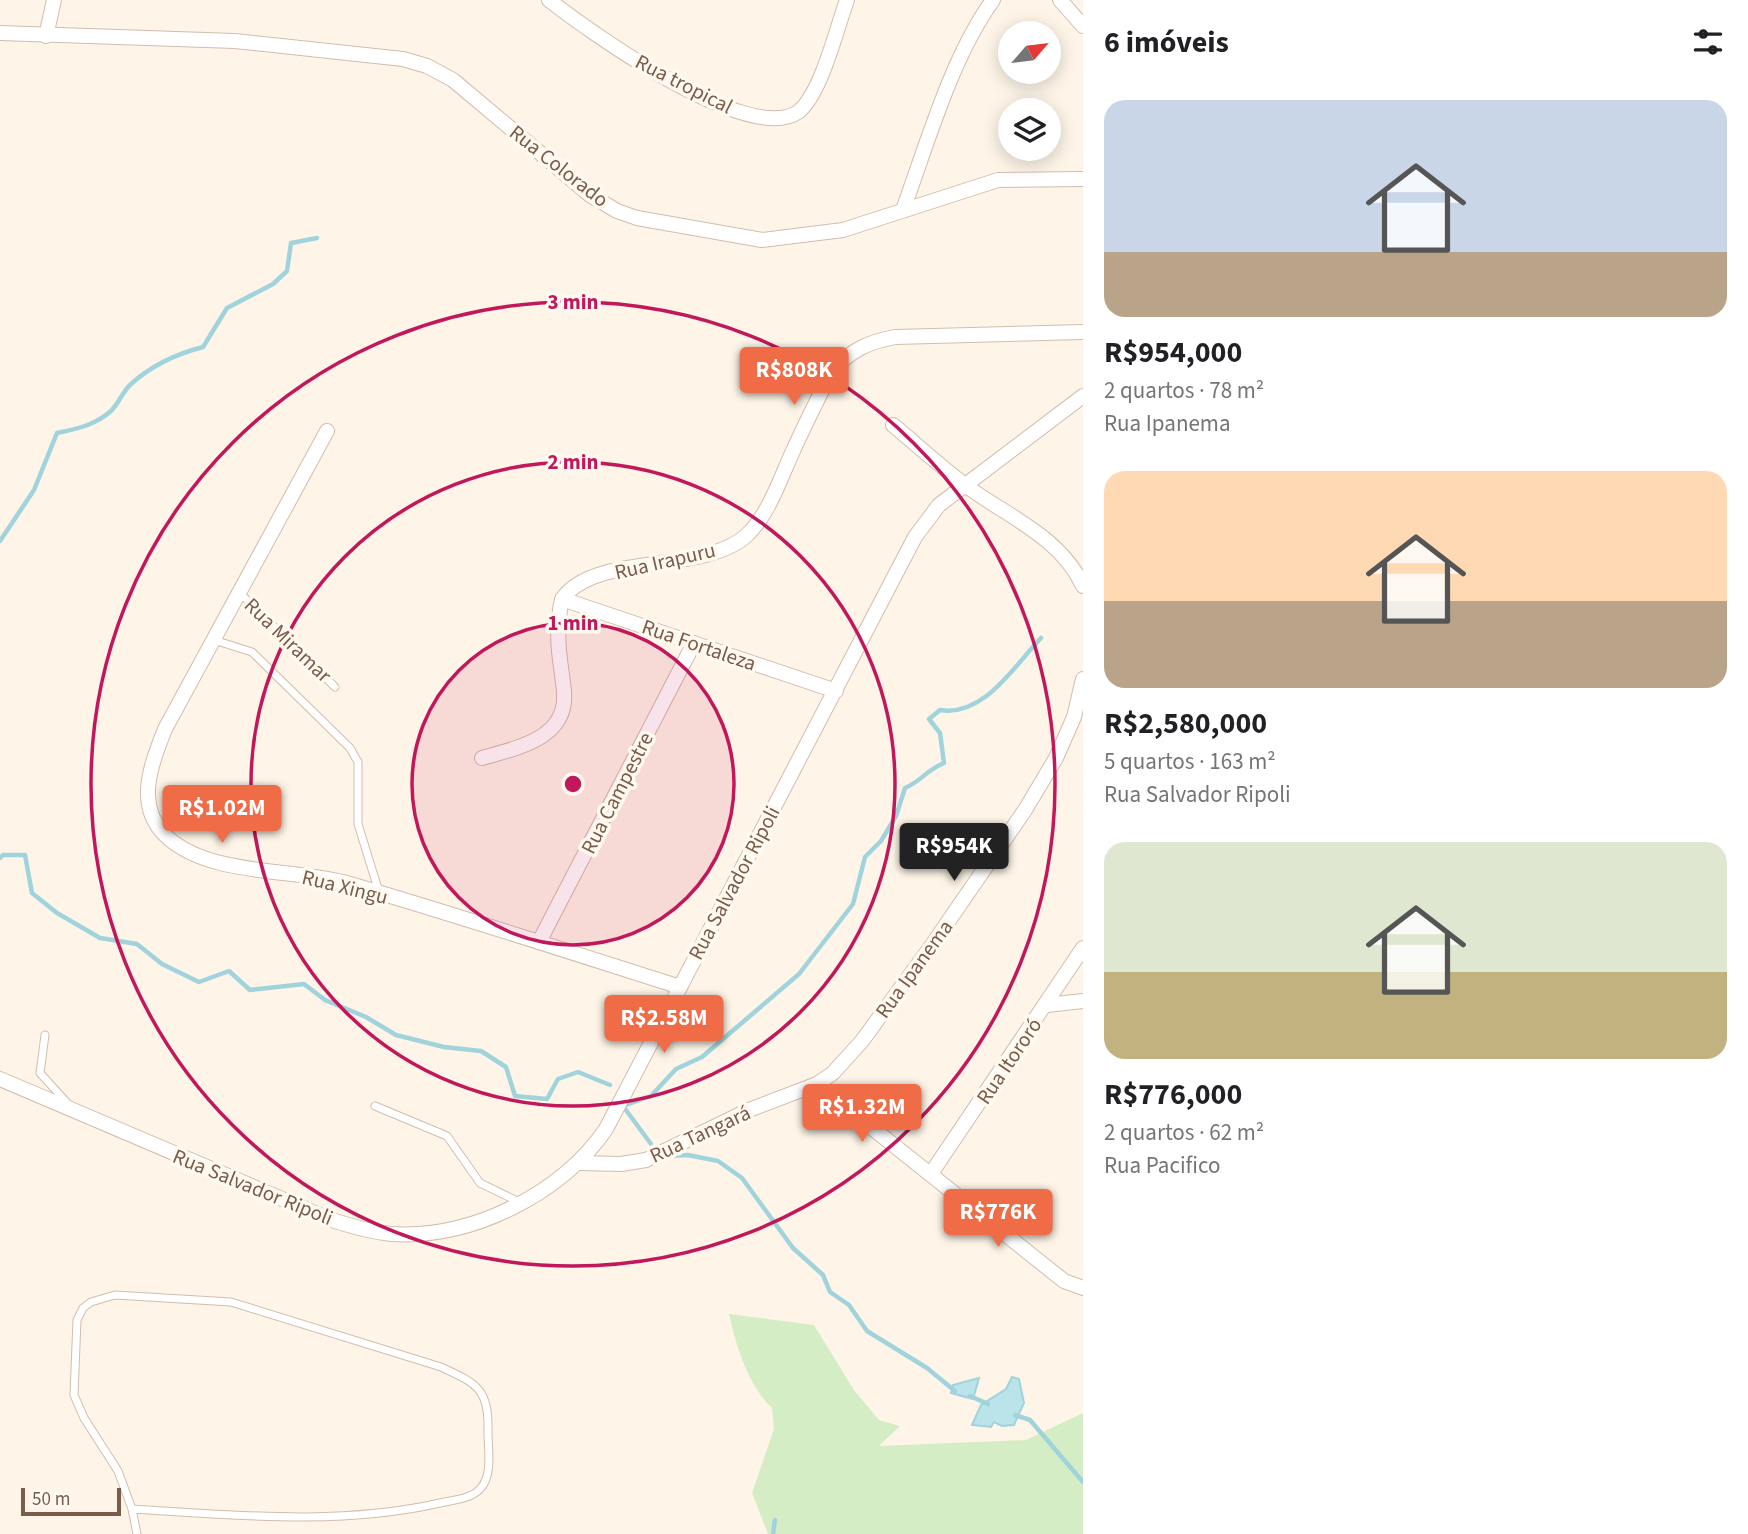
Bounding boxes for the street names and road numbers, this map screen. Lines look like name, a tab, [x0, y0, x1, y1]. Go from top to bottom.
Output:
street label: Rua tropical	[630, 47, 738, 121]
street label: Rua Colorado	[503, 118, 615, 214]
street label: Rua Irapuru	[612, 535, 718, 587]
street label: Rua Miramar	[238, 591, 339, 690]
street label: Rua Fortaleza	[638, 611, 760, 679]
street label: Rua Campestre	[573, 727, 661, 859]
street label: Rua Salvador Ripoli	[681, 801, 787, 965]
street label: Rua Xingu	[299, 862, 391, 912]
street label: Rua Ipanema	[868, 913, 960, 1025]
street label: Rua Itororó	[969, 1012, 1049, 1110]
street label: Rua Tangará	[645, 1098, 755, 1170]
street label: Rua Salvador Ripoli	[168, 1141, 338, 1233]

